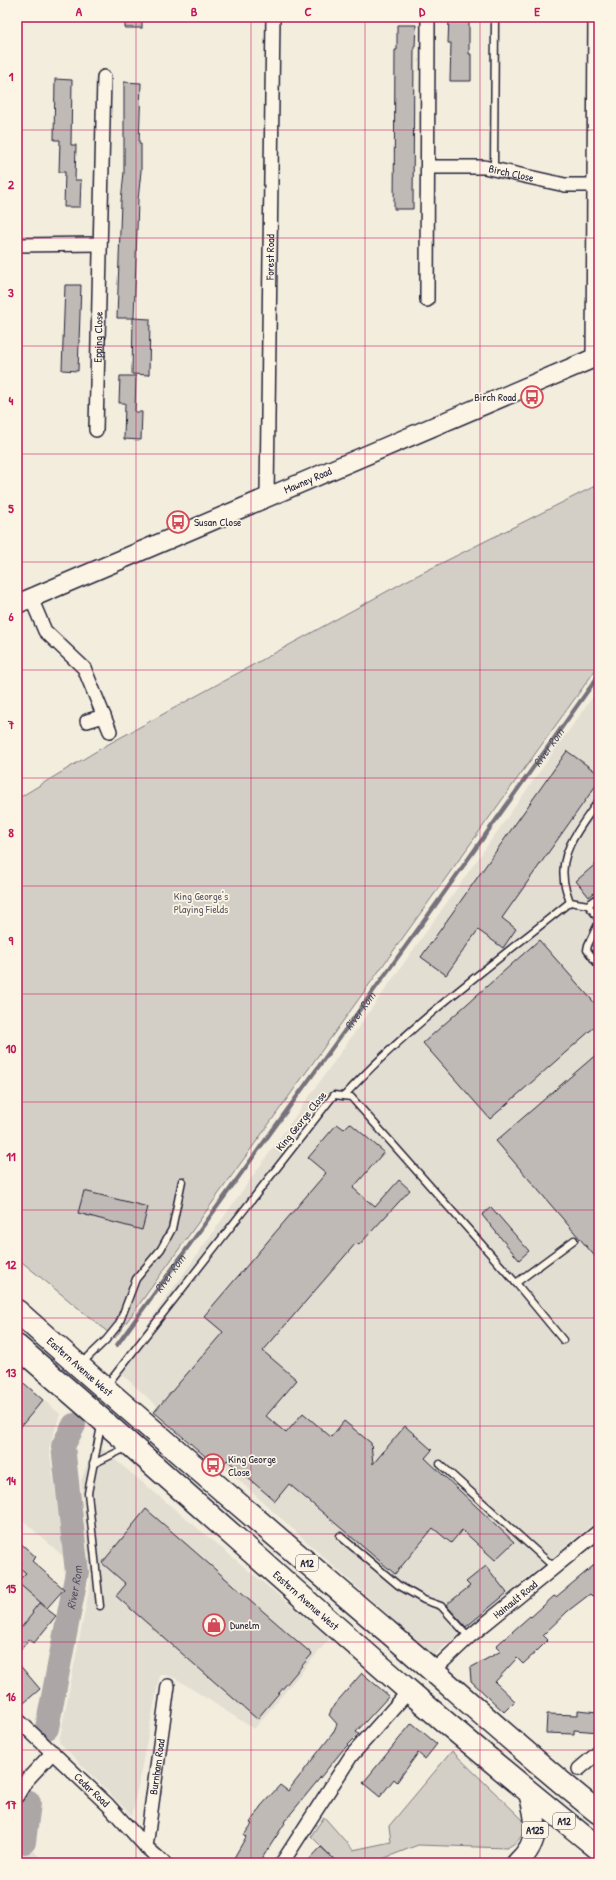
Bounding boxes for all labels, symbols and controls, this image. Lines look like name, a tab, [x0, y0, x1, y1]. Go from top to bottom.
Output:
text: A	[76, 2, 83, 20]
text: B	[191, 2, 198, 20]
text: C	[304, 2, 312, 20]
text: D	[419, 2, 426, 20]
text: E	[534, 2, 540, 20]
text: 1	[9, 67, 14, 85]
street label: Birch Close	[487, 161, 536, 185]
text: 2	[8, 175, 15, 193]
street label: Forest Road	[263, 233, 277, 281]
text: 3	[8, 283, 14, 301]
street label: Epping Close	[91, 311, 106, 363]
bus stop icon: Birch Road	[519, 384, 545, 410]
place label: Birch Road	[474, 390, 517, 404]
text: 4	[9, 391, 14, 409]
street label: Mawney Road	[282, 463, 334, 496]
text: 5	[8, 499, 14, 517]
bus stop icon: Susan Close	[165, 509, 191, 535]
place label: Susan Close	[194, 515, 242, 529]
text: 6	[8, 607, 14, 625]
text: 7	[7, 715, 15, 733]
water label: River Rom	[528, 724, 568, 770]
text: 8	[8, 823, 14, 841]
park label: King George's Playing Fields	[174, 889, 228, 916]
text: 9	[9, 931, 14, 949]
water label: River Rom	[340, 987, 379, 1033]
text: 10	[6, 1039, 16, 1057]
street label: King George Close	[273, 1088, 330, 1154]
text: 11	[6, 1147, 16, 1165]
water label: River Rom	[150, 1250, 189, 1296]
text: 12	[6, 1255, 17, 1273]
street label: Eastern Avenue West	[44, 1334, 116, 1399]
text: 13	[6, 1363, 16, 1381]
bus stop icon: King George Close	[200, 1452, 226, 1478]
place label: King George Close	[228, 1452, 277, 1479]
text: 14	[6, 1471, 16, 1489]
road number: A12	[296, 1555, 318, 1571]
water label: River Rom	[62, 1564, 86, 1611]
street label: Eastern Avenue West	[270, 1568, 342, 1633]
street label: Hainault Road	[490, 1577, 541, 1622]
text: 15	[6, 1579, 17, 1597]
shop icon: Dunelm	[201, 1612, 227, 1638]
place label: Dunelm	[230, 1618, 260, 1632]
text: 16	[6, 1687, 17, 1705]
street label: Burnham Road	[146, 1737, 168, 1796]
street label: Cedar Road	[71, 1770, 113, 1810]
text: 17	[5, 1795, 17, 1813]
road number: A12	[553, 1813, 575, 1829]
road number: A125	[522, 1822, 548, 1838]

